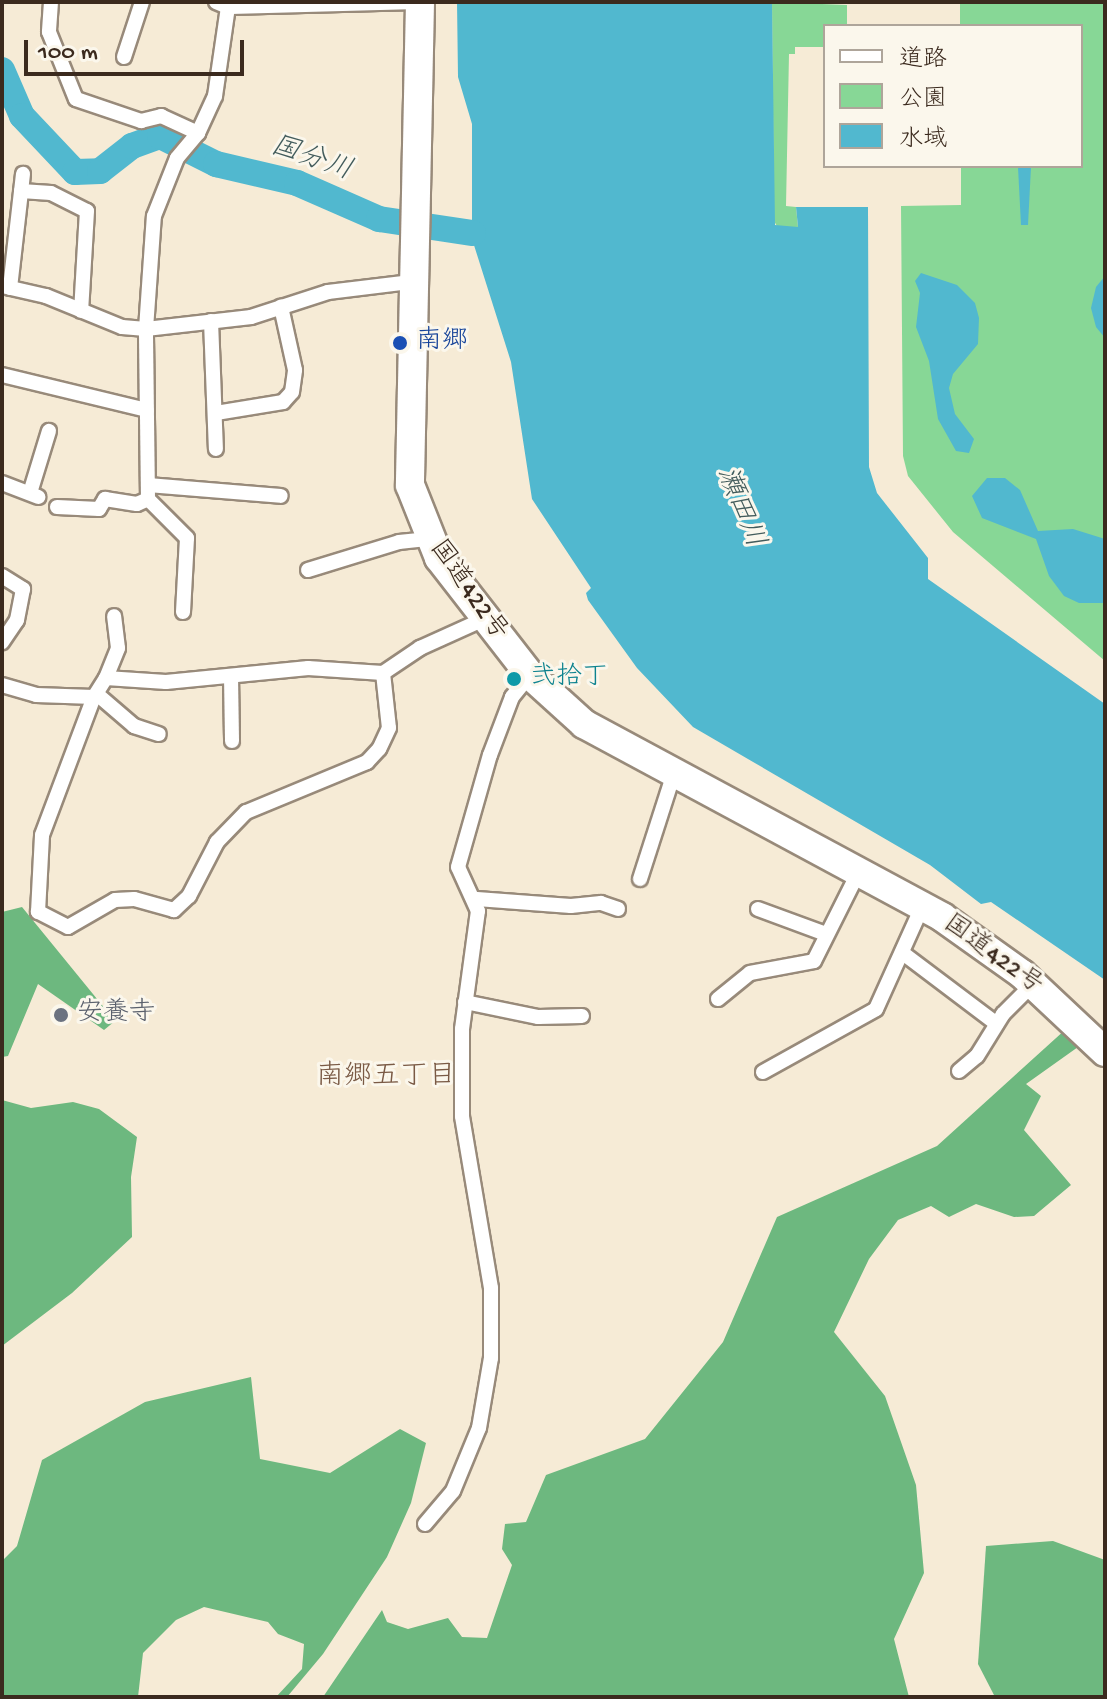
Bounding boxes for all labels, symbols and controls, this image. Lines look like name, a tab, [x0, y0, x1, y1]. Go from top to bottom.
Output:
scale bar	[28, 24, 248, 74]
legend	[823, 24, 1083, 168]
text: 100 m	[38, 39, 98, 68]
text: 道路	[899, 46, 947, 75]
text: 公園	[899, 86, 947, 115]
text: 水域	[899, 126, 947, 155]
water label: 国分川	[266, 130, 356, 190]
place label: 南郷	[416, 327, 468, 359]
marker: 南郷	[391, 334, 409, 352]
water label: 瀬田川	[708, 463, 770, 553]
street label: 国道422号	[421, 535, 513, 647]
place label: 弐拾丁	[530, 663, 608, 695]
marker: 弐拾丁	[505, 670, 523, 688]
street label: 国道422号	[936, 909, 1048, 1003]
place label: 安養寺	[77, 999, 155, 1031]
marker: 安養寺	[52, 1006, 70, 1024]
district label: 南郷五丁目	[316, 1061, 456, 1095]

